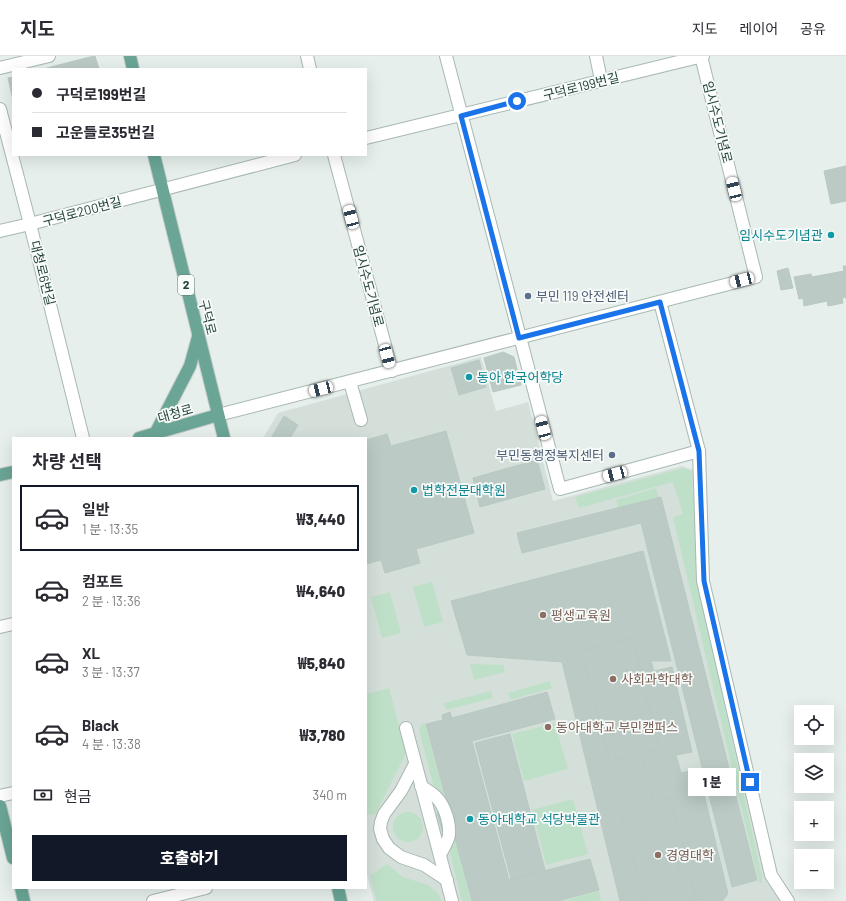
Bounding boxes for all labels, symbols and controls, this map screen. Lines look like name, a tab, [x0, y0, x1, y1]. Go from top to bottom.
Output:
text: 지도	[20, 17, 55, 40]
text: 지도	[692, 20, 718, 37]
text: 레이어	[740, 20, 778, 37]
text: 공유	[800, 20, 826, 37]
street label: 구덕로199번길	[541, 69, 621, 103]
street label: 임시수도기념로	[700, 79, 736, 165]
text: 구덕로199번길	[56, 85, 146, 103]
route start	[508, 92, 526, 110]
text: 고운들로35번길	[56, 123, 155, 141]
car	[725, 176, 743, 202]
street label: 구덕로200번길	[41, 193, 123, 229]
car	[342, 204, 360, 230]
place label: 임시수도기념관	[739, 227, 823, 243]
marker: 임시수도기념관	[826, 230, 836, 240]
street label: 대청로6번길	[27, 239, 59, 307]
street label: 임시수도기념로	[350, 243, 388, 329]
car	[729, 271, 755, 289]
road number: 2	[178, 275, 194, 295]
place label: 부민 119 안전센터	[536, 288, 629, 304]
marker: 부민 119 안전센터	[523, 291, 533, 301]
street label: 구덕로	[196, 298, 220, 336]
car	[378, 343, 396, 369]
place label: 동아 한국어학당	[477, 369, 563, 385]
marker: 동아 한국어학당	[464, 372, 474, 382]
car	[308, 380, 334, 398]
street label: 대청로	[156, 400, 194, 426]
car	[534, 415, 552, 441]
place label: 부민동행정복지센터	[496, 447, 604, 463]
text: 차량 선택	[32, 450, 102, 472]
marker: 부민동행정복지센터	[607, 450, 617, 460]
car	[602, 465, 628, 483]
place label: 법학전문대학원	[422, 482, 506, 498]
marker: 법학전문대학원	[409, 485, 419, 495]
icon: car	[34, 500, 70, 536]
text: 일반	[82, 500, 110, 518]
text: ₩3,440	[297, 510, 345, 528]
text: 1 분 · 13:35	[82, 521, 138, 537]
icon: car	[34, 572, 70, 608]
text: 컴포트	[82, 572, 123, 590]
text: ₩4,640	[297, 582, 345, 600]
text: 2 분 · 13:36	[82, 593, 141, 609]
place label: 평생교육원	[551, 607, 611, 623]
marker: 평생교육원	[538, 610, 548, 620]
icon: car	[34, 644, 70, 680]
text: XL	[82, 644, 100, 662]
text: ₩5,840	[298, 654, 345, 672]
text: 3 분 · 13:37	[82, 664, 140, 680]
place label: 사회과학대학	[621, 671, 693, 687]
marker: 사회과학대학	[608, 674, 618, 684]
map controls	[794, 705, 834, 889]
button: locate	[794, 705, 834, 745]
icon: car	[34, 716, 70, 752]
text: Black	[82, 716, 119, 734]
place label: 동아대학교 부민캠퍼스	[556, 719, 678, 735]
marker: 동아대학교 부민캠퍼스	[543, 722, 553, 732]
text: ₩3,780	[299, 726, 345, 744]
text: 4 분 · 13:38	[82, 736, 141, 752]
button: layers	[794, 753, 834, 793]
callout: 1 분	[688, 768, 736, 796]
route end	[741, 773, 759, 791]
text: 1 분	[702, 774, 722, 790]
icon: cash	[32, 784, 54, 806]
text: 현금	[64, 787, 92, 805]
text: 340 m	[312, 787, 347, 803]
button: +	[794, 801, 834, 841]
place label: 동아대학교 석당박물관	[478, 811, 600, 827]
marker: 동아대학교 석당박물관	[465, 814, 475, 824]
button: 호출하기	[32, 835, 347, 881]
place label: 경영대학	[666, 847, 714, 863]
button: −	[794, 849, 834, 889]
marker: 경영대학	[653, 850, 663, 860]

